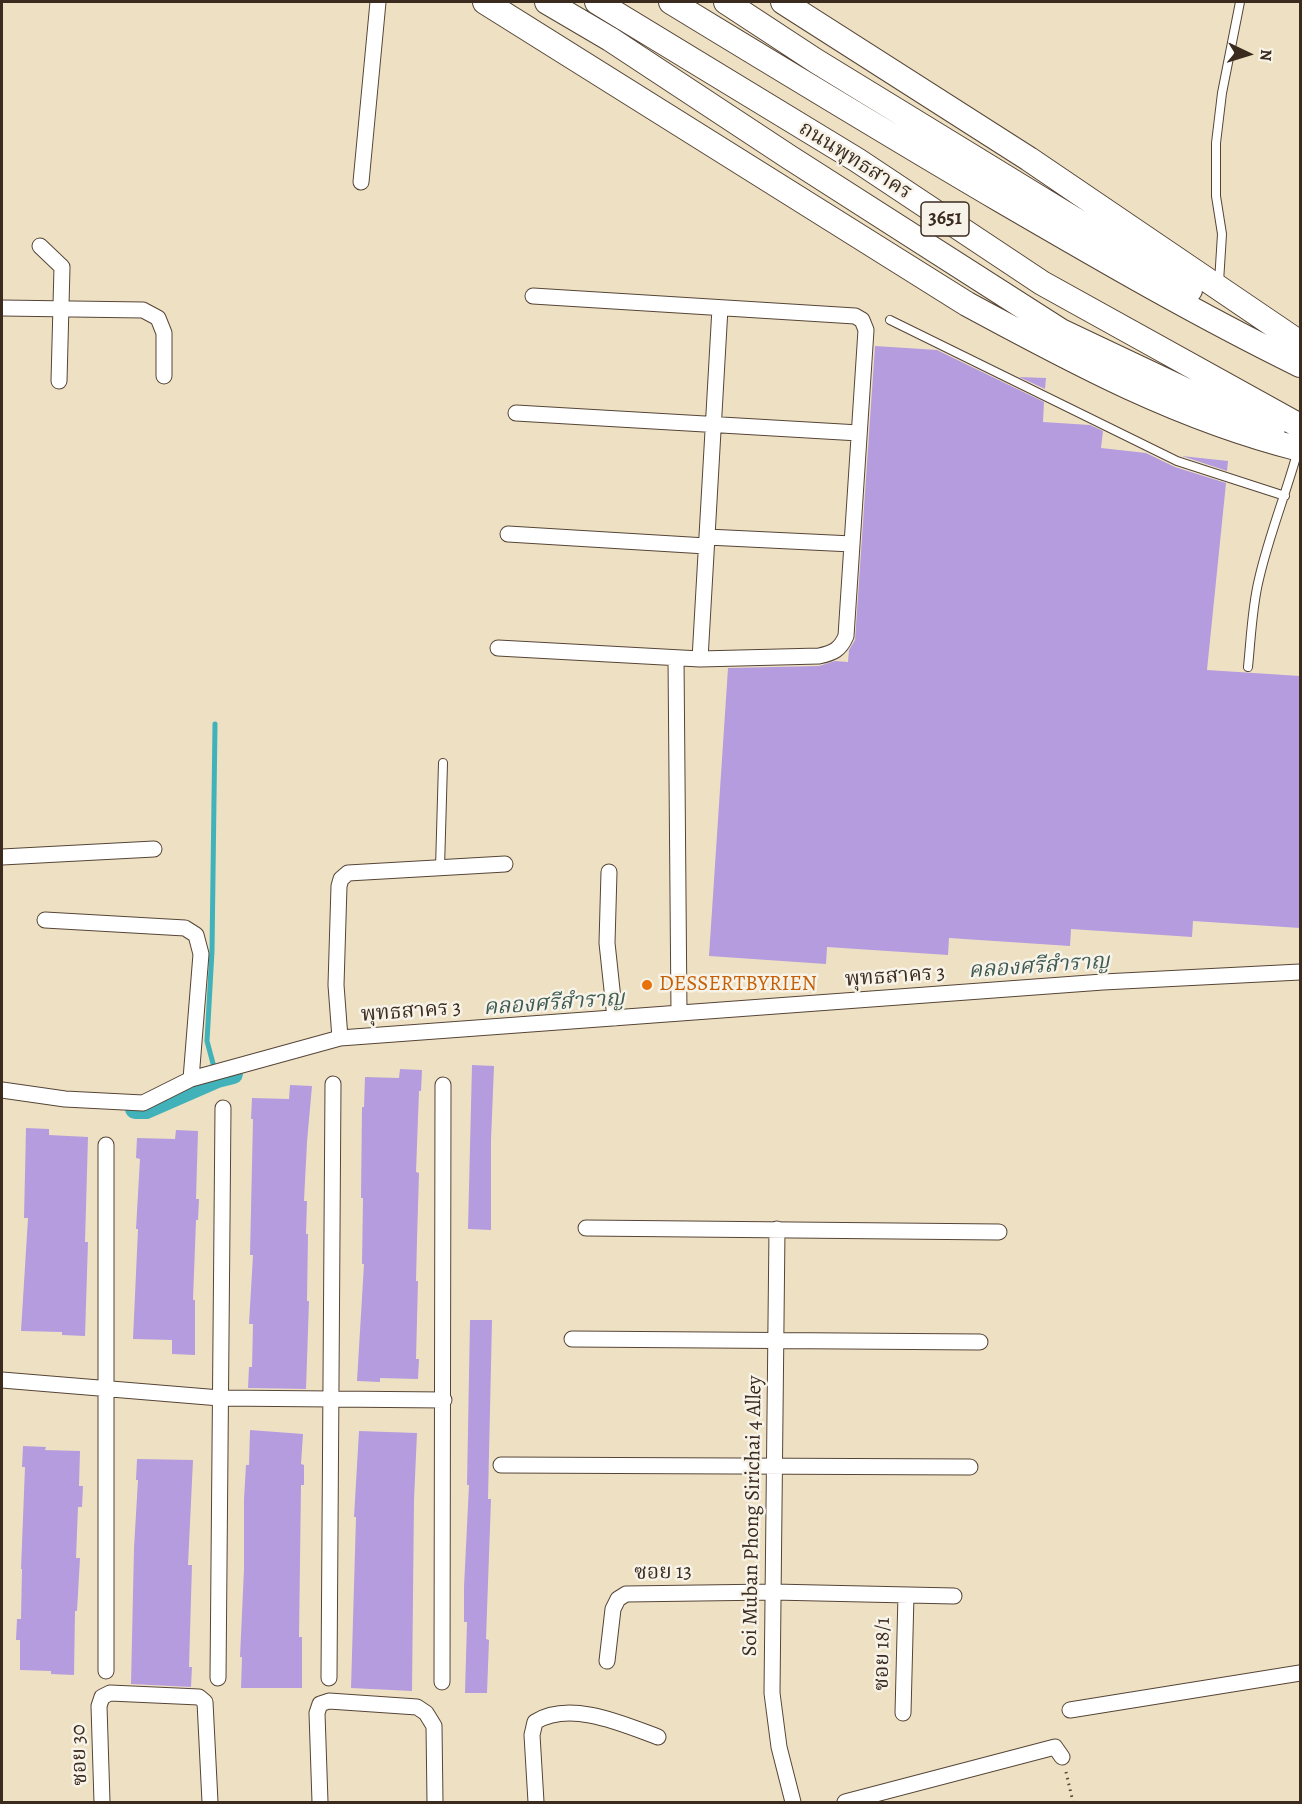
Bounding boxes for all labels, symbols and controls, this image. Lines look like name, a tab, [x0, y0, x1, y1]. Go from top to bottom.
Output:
north arrow	[1218, 24, 1278, 84]
text: N	[1255, 49, 1277, 62]
street label: ถนนพุทธสาคร	[794, 116, 916, 206]
road number: 3651	[921, 202, 969, 236]
water label: คลองศรีสำราญ	[967, 949, 1111, 985]
street label: พุทธสาคร 3	[844, 961, 946, 993]
place label: DESSERTBYRIEN	[659, 972, 817, 998]
marker: DESSERTBYRIEN	[640, 978, 654, 992]
water label: คลองศรีสำราญ	[482, 986, 626, 1022]
street label: พุทธสาคร 3	[360, 996, 462, 1028]
street label: Soi Muban Phong Sirichai 4 Alley	[738, 1375, 768, 1657]
street label: ซอย 13	[634, 1560, 692, 1586]
street label: ซอย 18/1	[870, 1617, 896, 1691]
street label: ซอย 30	[66, 1724, 94, 1786]

